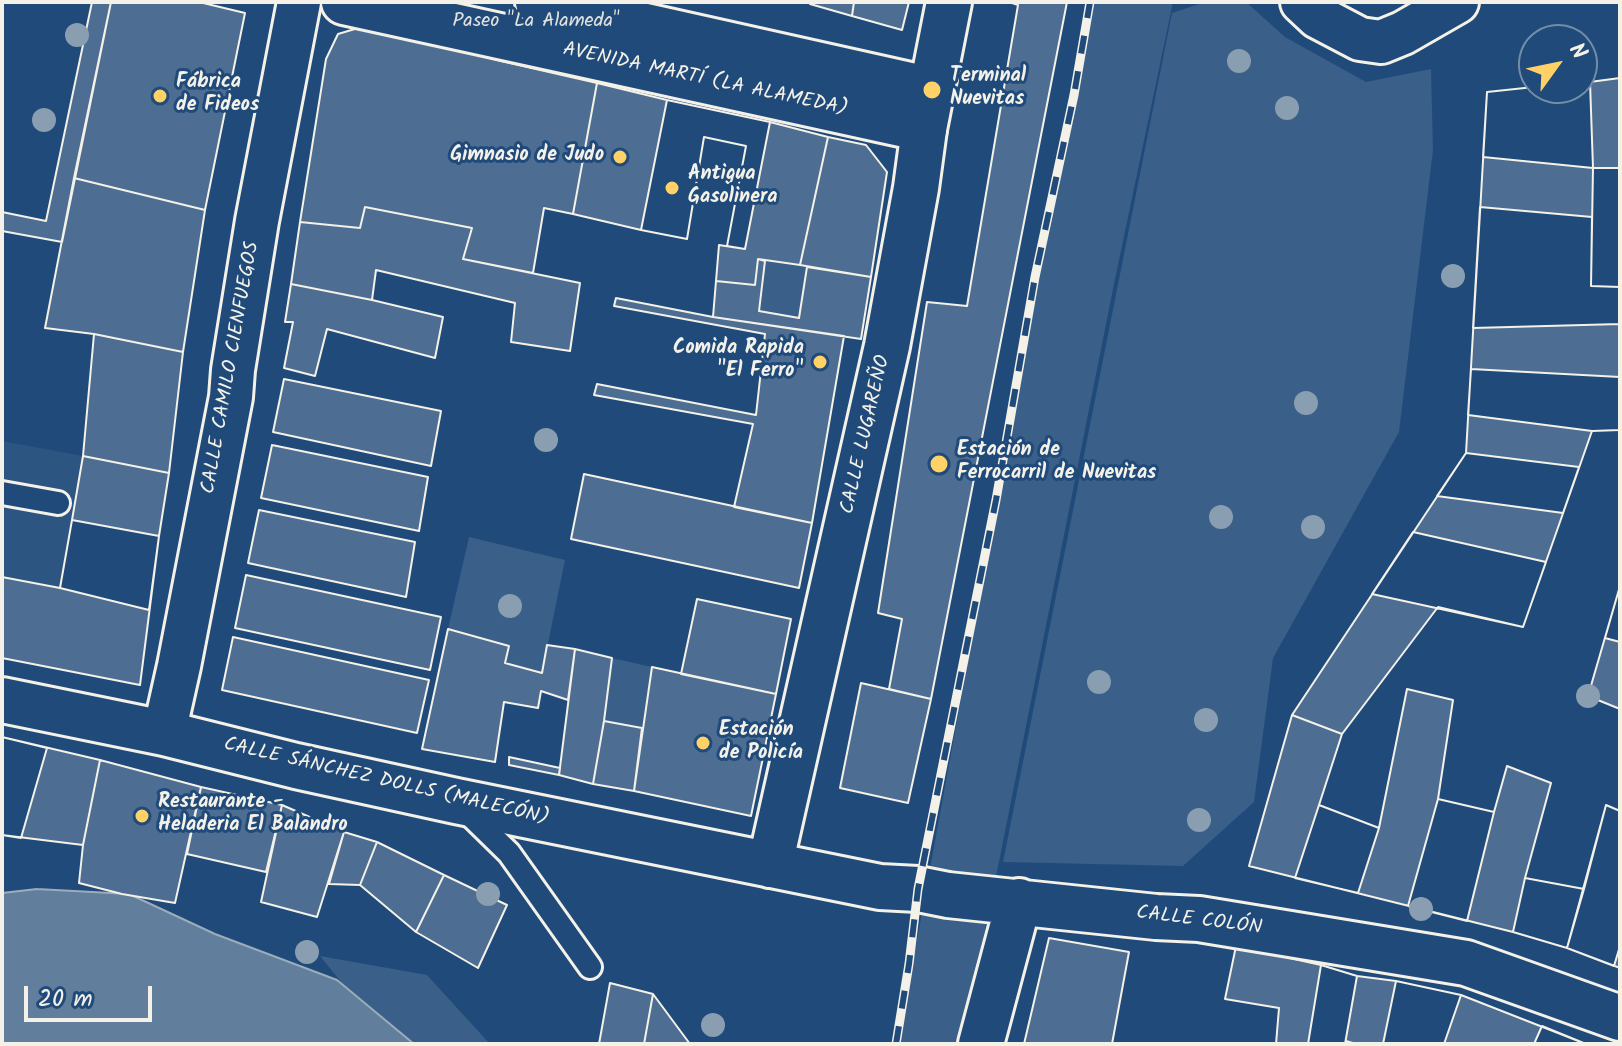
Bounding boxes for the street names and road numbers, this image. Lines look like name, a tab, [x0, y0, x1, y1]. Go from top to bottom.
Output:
street label: AVENIDA MARTÍ (LA ALAMEDA)	[560, 39, 850, 123]
street label: CALLE CAMILO CIENFUEGOS	[198, 240, 266, 496]
street label: CALLE LUGAREÑO	[837, 353, 897, 517]
street label: CALLE SÁNCHEZ DOLLS (MALECÓN)	[221, 734, 551, 832]
street label: CALLE COLÓN	[1135, 902, 1263, 942]

